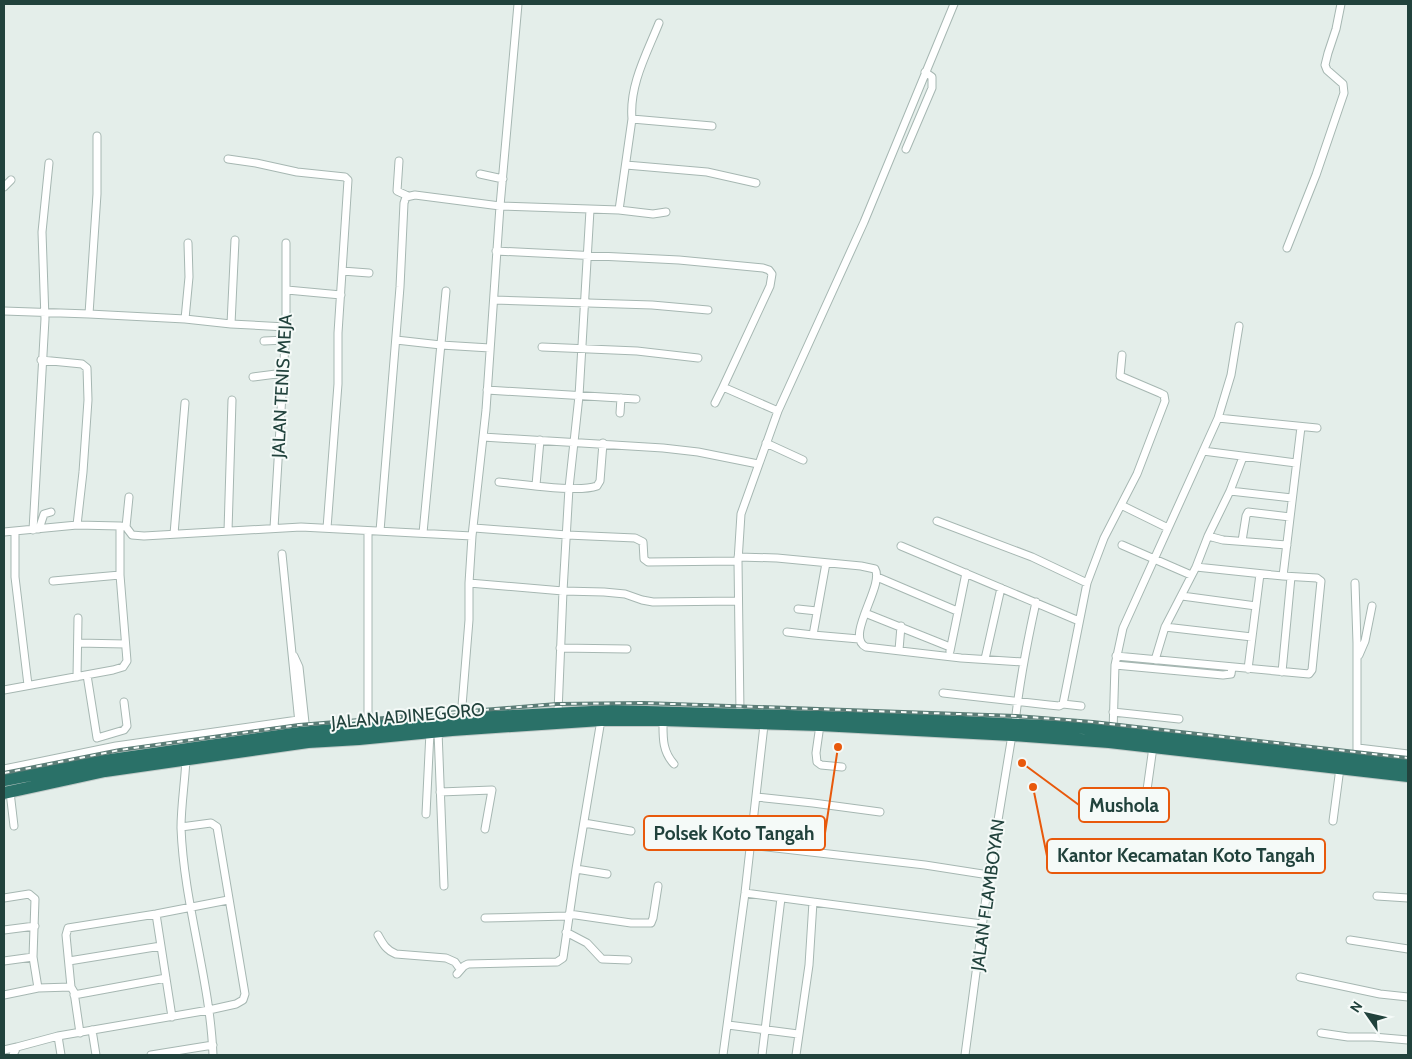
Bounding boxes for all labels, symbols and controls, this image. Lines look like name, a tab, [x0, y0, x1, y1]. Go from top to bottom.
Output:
street label: JALAN TENIS MEJA	[267, 313, 297, 460]
street label: JALAN ADINEGORO	[329, 698, 486, 734]
callout: Mushola	[1079, 788, 1169, 822]
text: Mushola	[1089, 794, 1159, 817]
callout: Polsek Koto Tangah	[644, 816, 825, 850]
street label: JALAN FLAMBOYAN	[966, 817, 1010, 974]
text: Polsek Koto Tangah	[654, 822, 814, 845]
callout: Kantor Kecamatan Koto Tangah	[1047, 839, 1325, 873]
text: Kantor Kecamatan Koto Tangah	[1057, 844, 1315, 867]
north arrow	[1342, 989, 1392, 1039]
text: N	[1346, 998, 1366, 1016]

